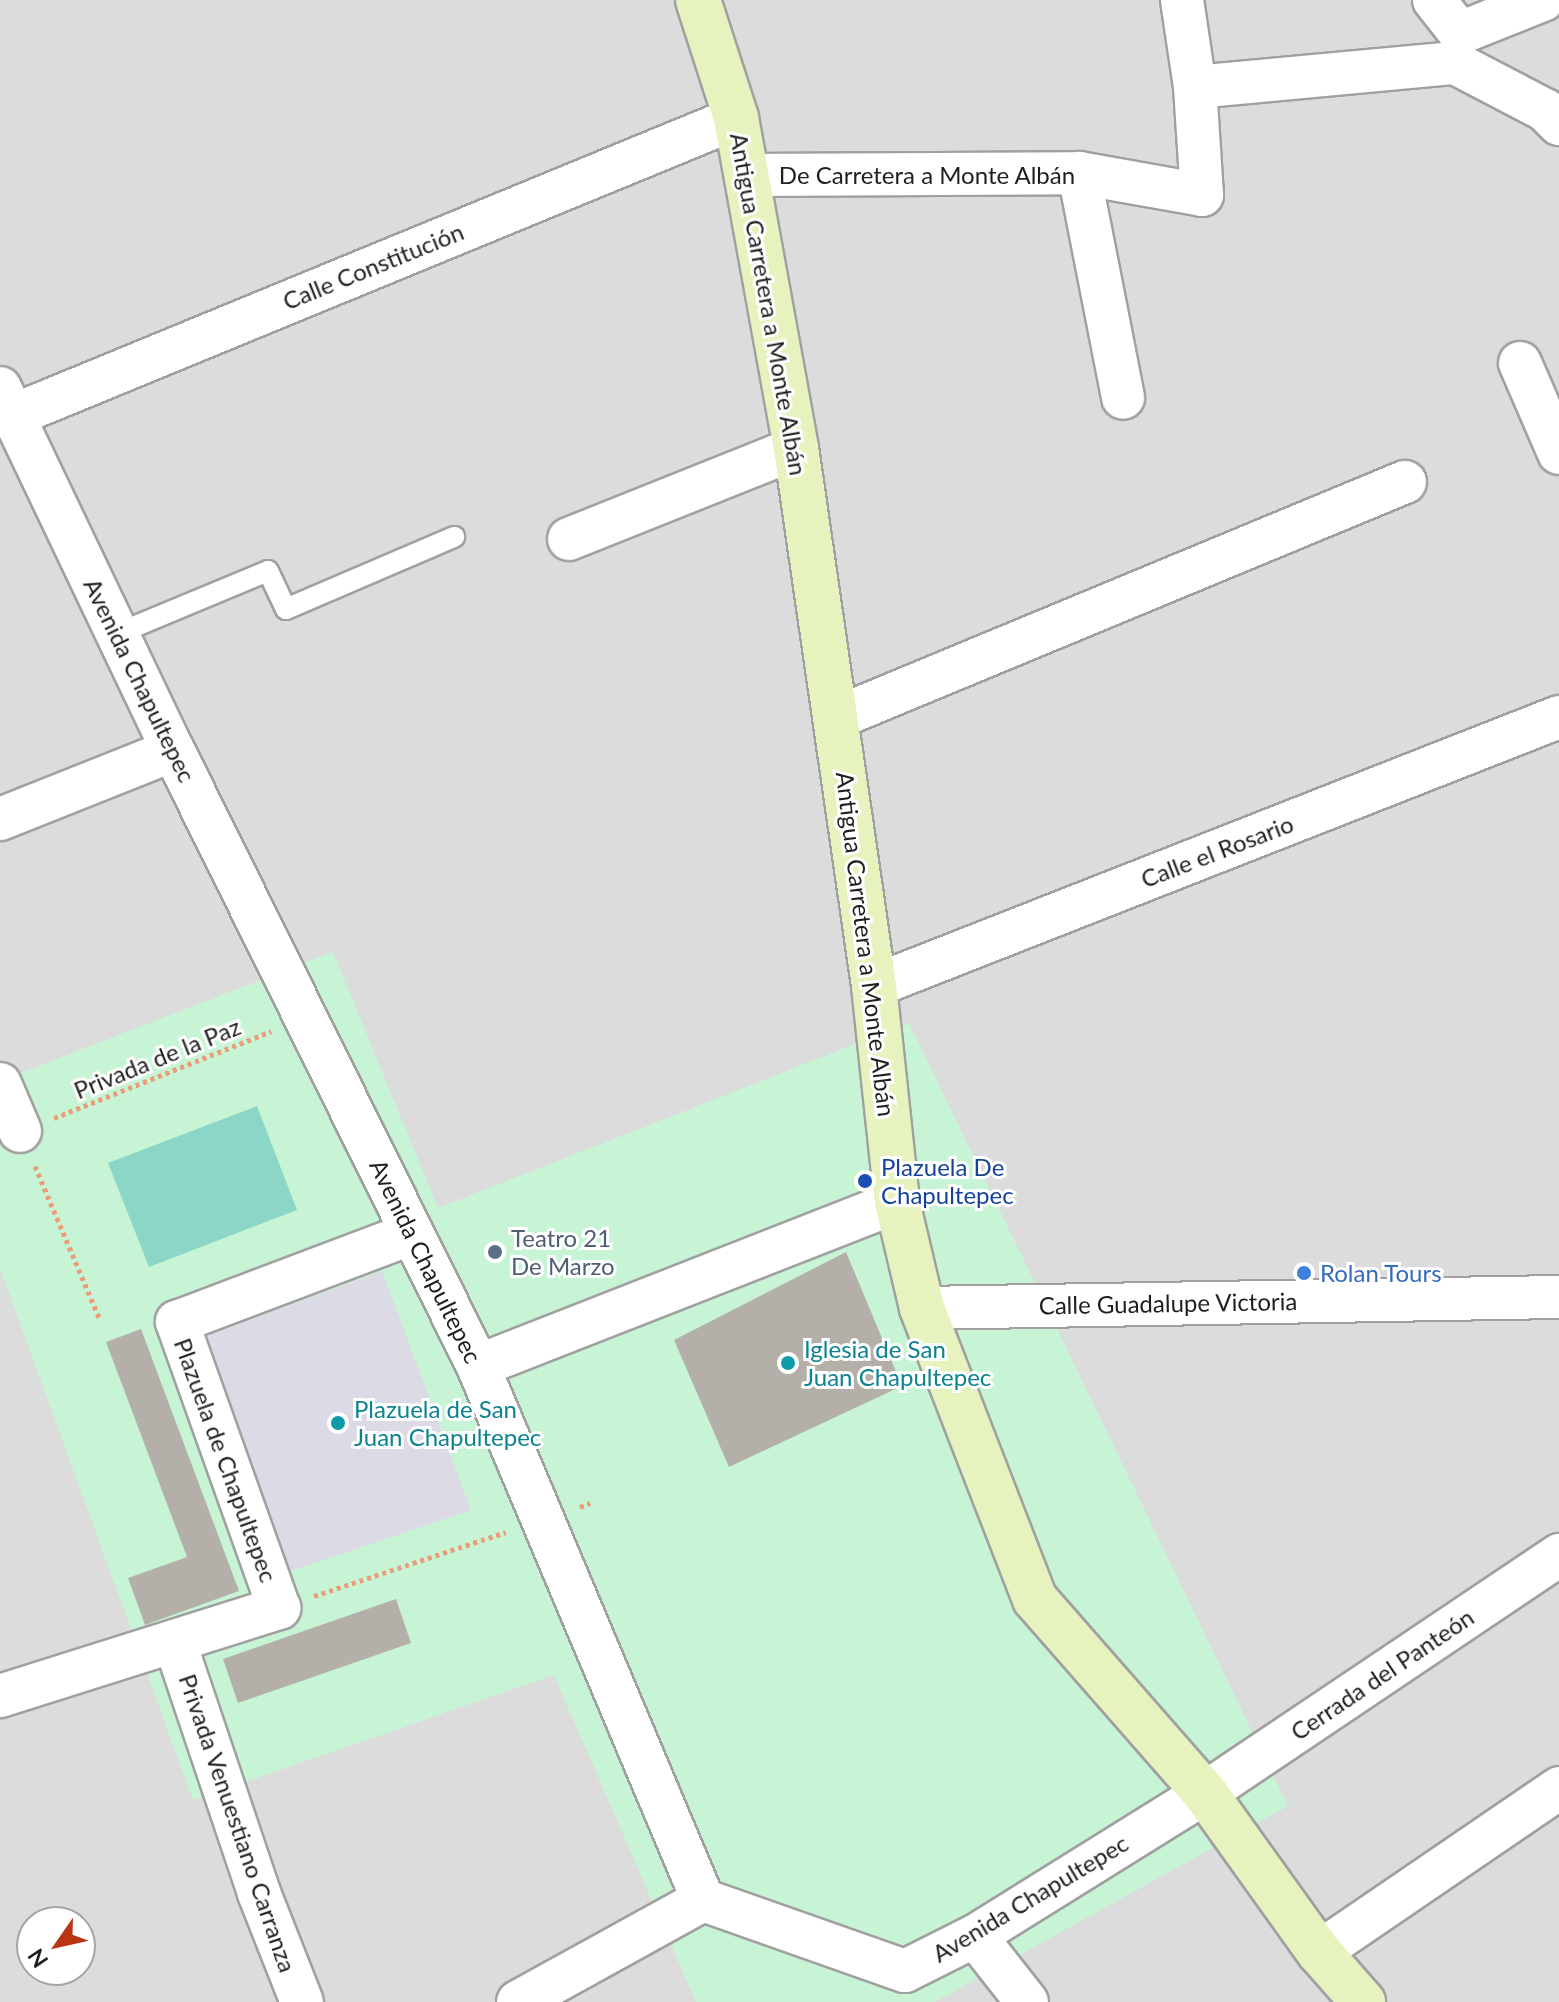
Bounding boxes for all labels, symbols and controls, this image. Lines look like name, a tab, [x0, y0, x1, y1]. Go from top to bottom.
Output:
street label: Antigua Carretera a Monte Albán	[725, 130, 813, 478]
street label: De Carretera a Monte Albán	[778, 161, 1076, 189]
street label: Calle Constitución	[278, 217, 468, 315]
street label: Avenida Chapultepec	[78, 573, 202, 787]
street label: Antigua Carretera a Monte Albán	[830, 769, 902, 1119]
street label: Calle el Rosario	[1137, 809, 1297, 893]
street label: Privada de la Paz	[70, 1011, 244, 1105]
place label: Plazuela De Chapultepec	[881, 1153, 1014, 1209]
street label: Avenida Chapultepec	[364, 1154, 488, 1368]
marker: Plazuela De Chapultepec	[856, 1172, 874, 1190]
place label: Teatro 21 De Marzo	[511, 1224, 615, 1280]
marker: Teatro 21 De Marzo	[486, 1243, 504, 1261]
place label: Rolan Tours	[1320, 1259, 1442, 1287]
marker: Rolan Tours	[1295, 1264, 1313, 1282]
street label: Calle Guadalupe Victoria	[1038, 1286, 1298, 1320]
street label: Plazuela de Chapultepec	[168, 1334, 284, 1586]
place label: Iglesia de San Juan Chapultepec	[804, 1335, 991, 1391]
marker: Iglesia de San Juan Chapultepec	[779, 1354, 797, 1372]
place label: Plazuela de San Juan Chapultepec	[354, 1395, 541, 1451]
marker: Plazuela de San Juan Chapultepec	[329, 1414, 347, 1432]
street label: Cerrada del Panteón	[1285, 1602, 1479, 1746]
street label: Privada Venuestiano Carranza	[173, 1670, 303, 1976]
street label: Avenida Chapultepec	[927, 1828, 1133, 1968]
north arrow	[16, 1906, 96, 1986]
text: N	[21, 1944, 53, 1973]

